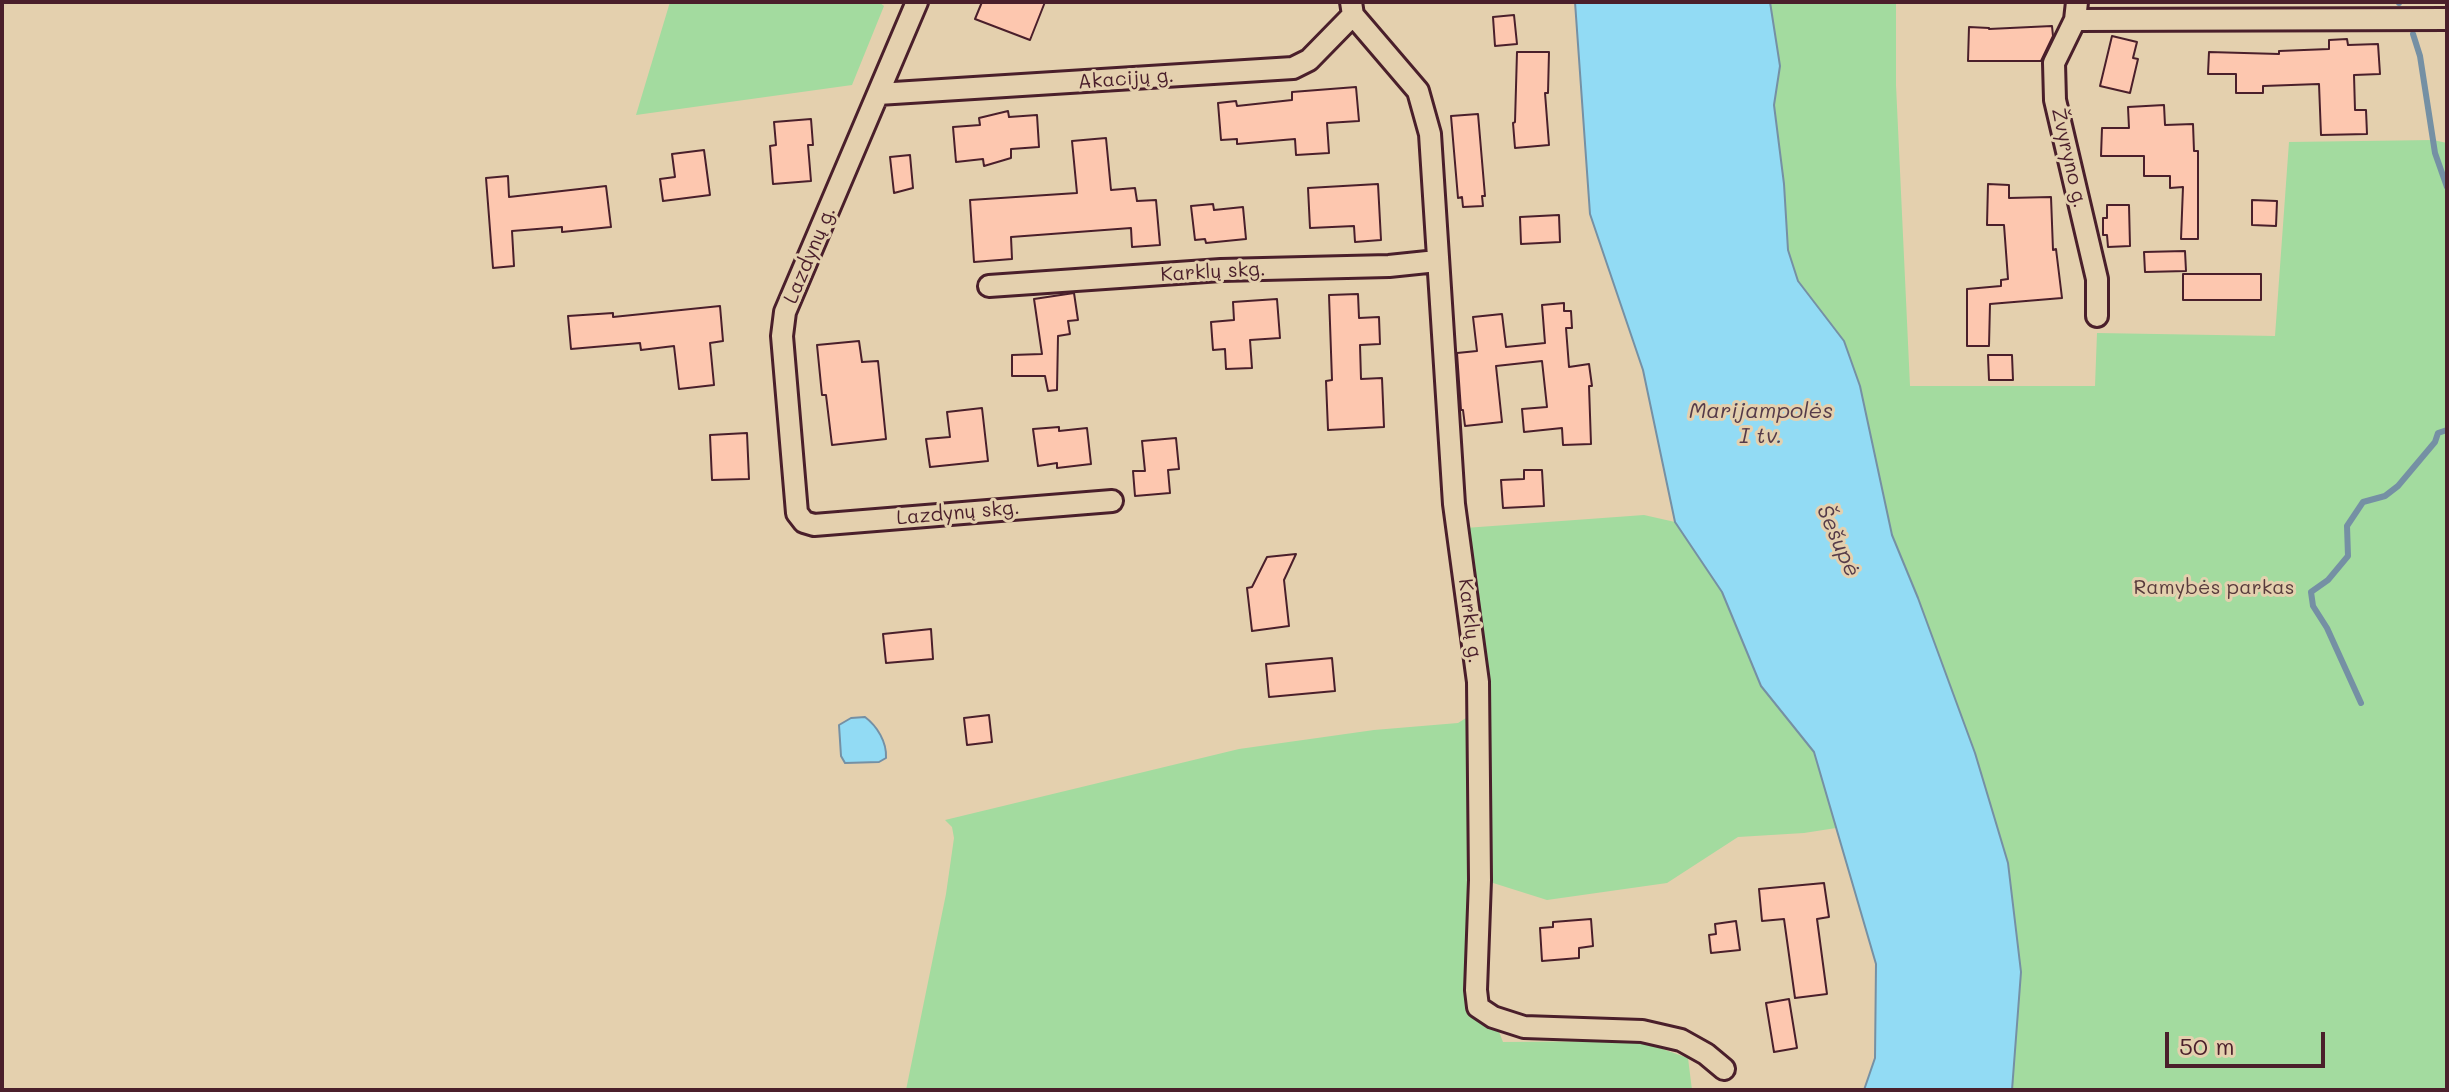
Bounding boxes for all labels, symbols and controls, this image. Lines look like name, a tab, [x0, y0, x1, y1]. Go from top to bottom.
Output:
street label: Akacijų g.	[1077, 64, 1175, 94]
street label: Žvyryno g.	[2046, 106, 2092, 210]
street label: Lazdynų g.	[779, 203, 841, 307]
street label: Karklų skg.	[1160, 257, 1266, 287]
water label: Marijampolės I tv.	[1689, 398, 1833, 450]
street label: Lazdynų skg.	[895, 496, 1021, 530]
water label: Šešupė	[1811, 501, 1865, 581]
park label: Ramybės parkas	[2134, 576, 2294, 600]
street label: Karklų g.	[1453, 577, 1487, 665]
scale bar	[2169, 1016, 2329, 1066]
text: 50 m	[2179, 1030, 2235, 1061]

